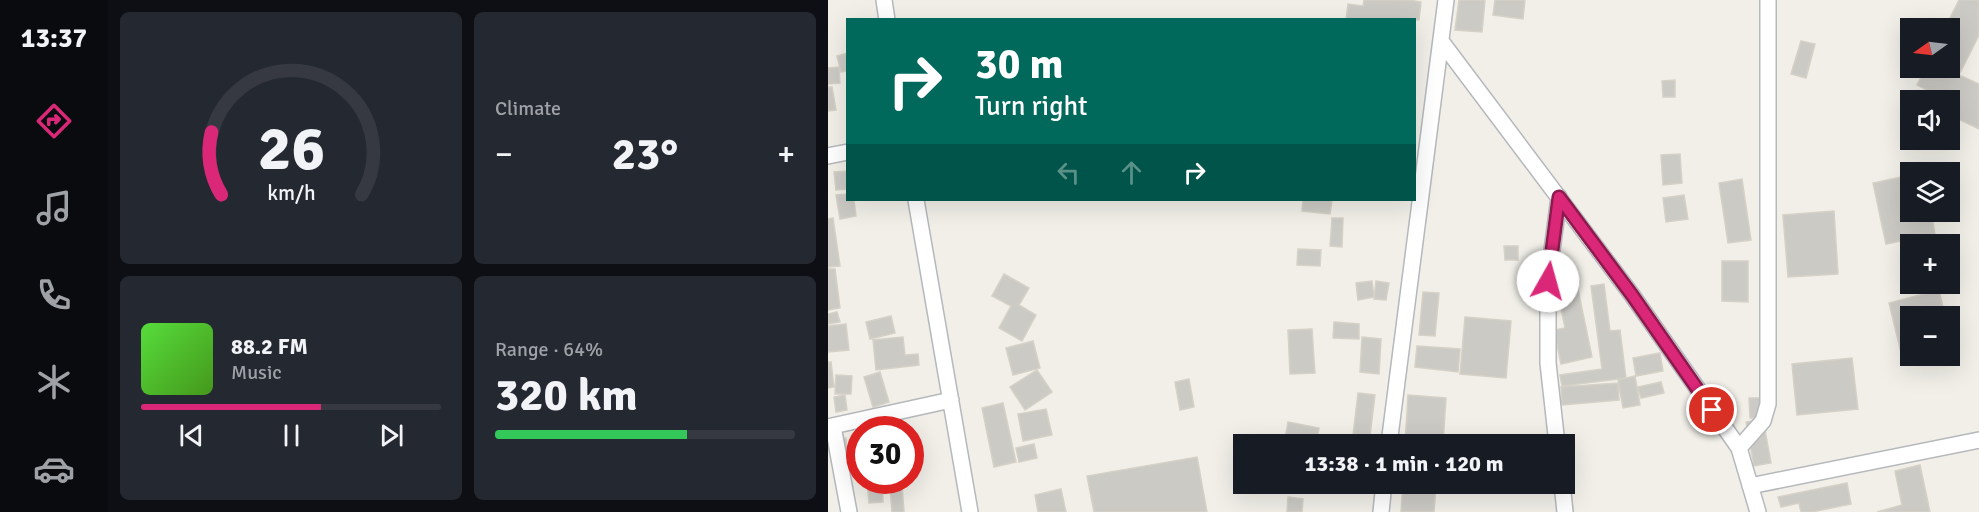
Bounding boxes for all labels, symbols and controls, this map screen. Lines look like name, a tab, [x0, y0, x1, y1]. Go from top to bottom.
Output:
north arrow	[1900, 18, 1960, 78]
map controls	[1900, 18, 1960, 366]
text: 13:37	[21, 22, 87, 55]
text: 30 m	[975, 39, 1064, 90]
icon: right	[876, 42, 954, 120]
text: Turn right	[975, 90, 1088, 123]
button: sound	[1900, 90, 1960, 150]
text: Climate	[495, 96, 561, 121]
icon: directions	[33, 100, 75, 142]
text: 26	[257, 110, 325, 187]
text: 23°	[612, 127, 678, 182]
text: −	[495, 134, 513, 175]
text: +	[777, 134, 795, 175]
icon: left	[1052, 156, 1085, 189]
icon: ahead	[1115, 156, 1148, 189]
icon: right	[1178, 156, 1211, 189]
button: layers	[1900, 162, 1960, 222]
text: km/h	[267, 180, 315, 206]
icon: music	[33, 187, 75, 229]
button: +	[1900, 234, 1960, 294]
position arrow	[1516, 249, 1580, 313]
icon: phone	[33, 274, 75, 316]
button: −	[1900, 306, 1960, 366]
text: 88.2 FM	[231, 333, 308, 360]
text: Range · 64%	[495, 337, 603, 362]
text: Music	[231, 360, 282, 385]
icon: climate	[33, 361, 75, 403]
text: 320 km	[495, 368, 638, 423]
pin	[1686, 384, 1737, 435]
icon: arrive	[1695, 393, 1728, 426]
speed limit sign: 30	[846, 416, 924, 494]
icon: previous	[175, 419, 208, 452]
icon: pause	[275, 419, 308, 452]
icon: next	[375, 419, 408, 452]
icon: car	[33, 448, 75, 490]
text: 13:38 · 1 min · 120 m	[1304, 450, 1504, 477]

